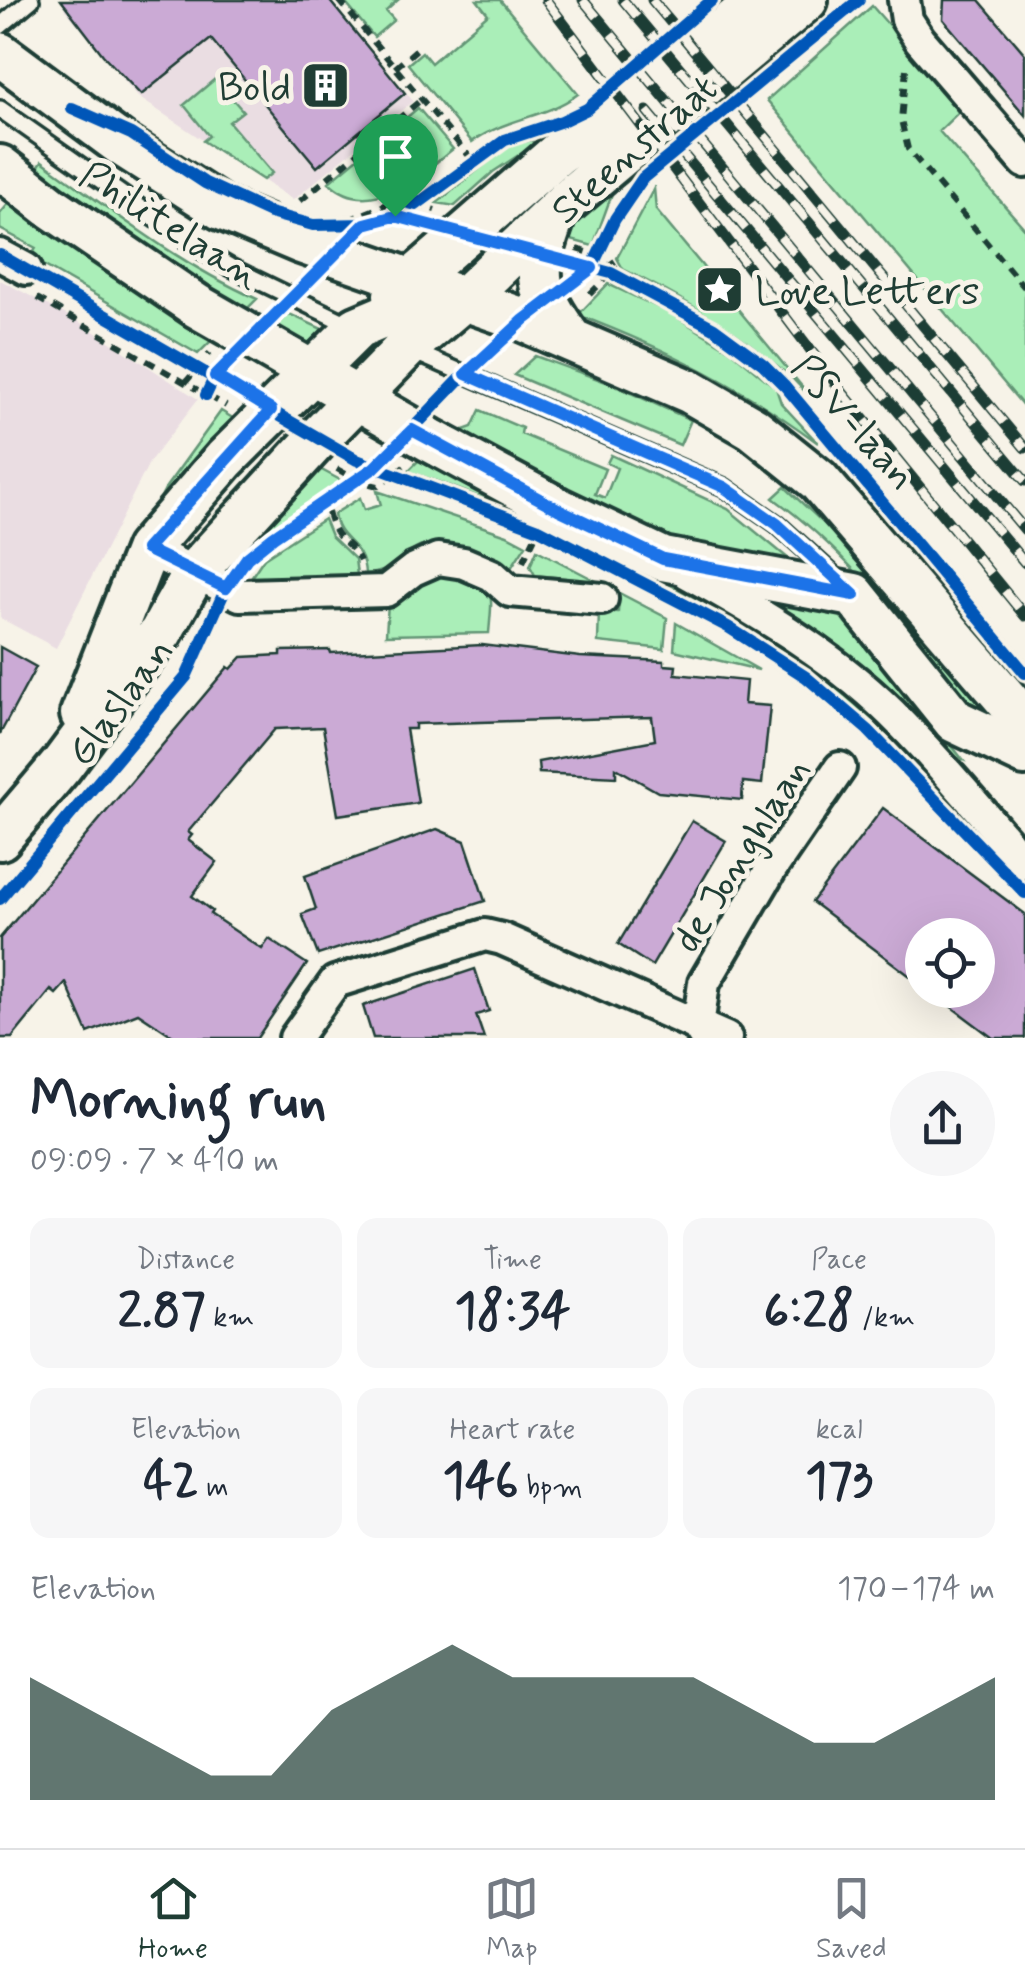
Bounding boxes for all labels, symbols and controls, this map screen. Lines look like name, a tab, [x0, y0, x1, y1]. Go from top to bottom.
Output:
building icon: Bold	[300, 60, 352, 112]
place label: Bold	[218, 63, 291, 115]
street label: Steenstraat	[541, 64, 729, 237]
pin	[353, 114, 438, 217]
icon: arrive	[368, 129, 423, 184]
street label: Philitelaan	[69, 150, 270, 303]
place icon: Love Letters	[694, 264, 746, 316]
place label: Love Letters	[755, 267, 979, 319]
street label: PSV-laan	[779, 344, 926, 502]
street label: Glaslaan	[56, 628, 187, 778]
street label: de Jonghlaan	[662, 748, 823, 963]
map controls	[905, 918, 995, 1008]
button: locate	[905, 918, 995, 1008]
text: Morning run	[30, 1066, 327, 1138]
button: share	[890, 1071, 995, 1176]
text: 09:09 · 7 × 410 m	[30, 1140, 279, 1182]
text: Distance	[137, 1242, 235, 1279]
text: Time	[483, 1242, 542, 1279]
text: Pace	[811, 1242, 867, 1279]
text: 2.87	[117, 1279, 206, 1345]
text: 18:34	[454, 1279, 571, 1345]
text: 6:28	[763, 1279, 854, 1345]
text: km	[206, 1300, 254, 1337]
text: /km	[854, 1300, 915, 1337]
text: Elevation	[131, 1412, 241, 1449]
text: Heart rate	[450, 1412, 575, 1449]
text: kcal	[816, 1412, 863, 1449]
text: 42	[143, 1449, 199, 1515]
text: 146	[442, 1449, 519, 1515]
text: 173	[805, 1449, 873, 1515]
text: m	[199, 1470, 229, 1507]
text: bpm	[519, 1470, 583, 1507]
text: Elevation	[30, 1568, 156, 1610]
text: 170–174 m	[837, 1568, 995, 1610]
tab: Home	[138, 1871, 208, 1968]
tab: Map	[484, 1871, 539, 1968]
tab: Saved	[816, 1871, 887, 1968]

